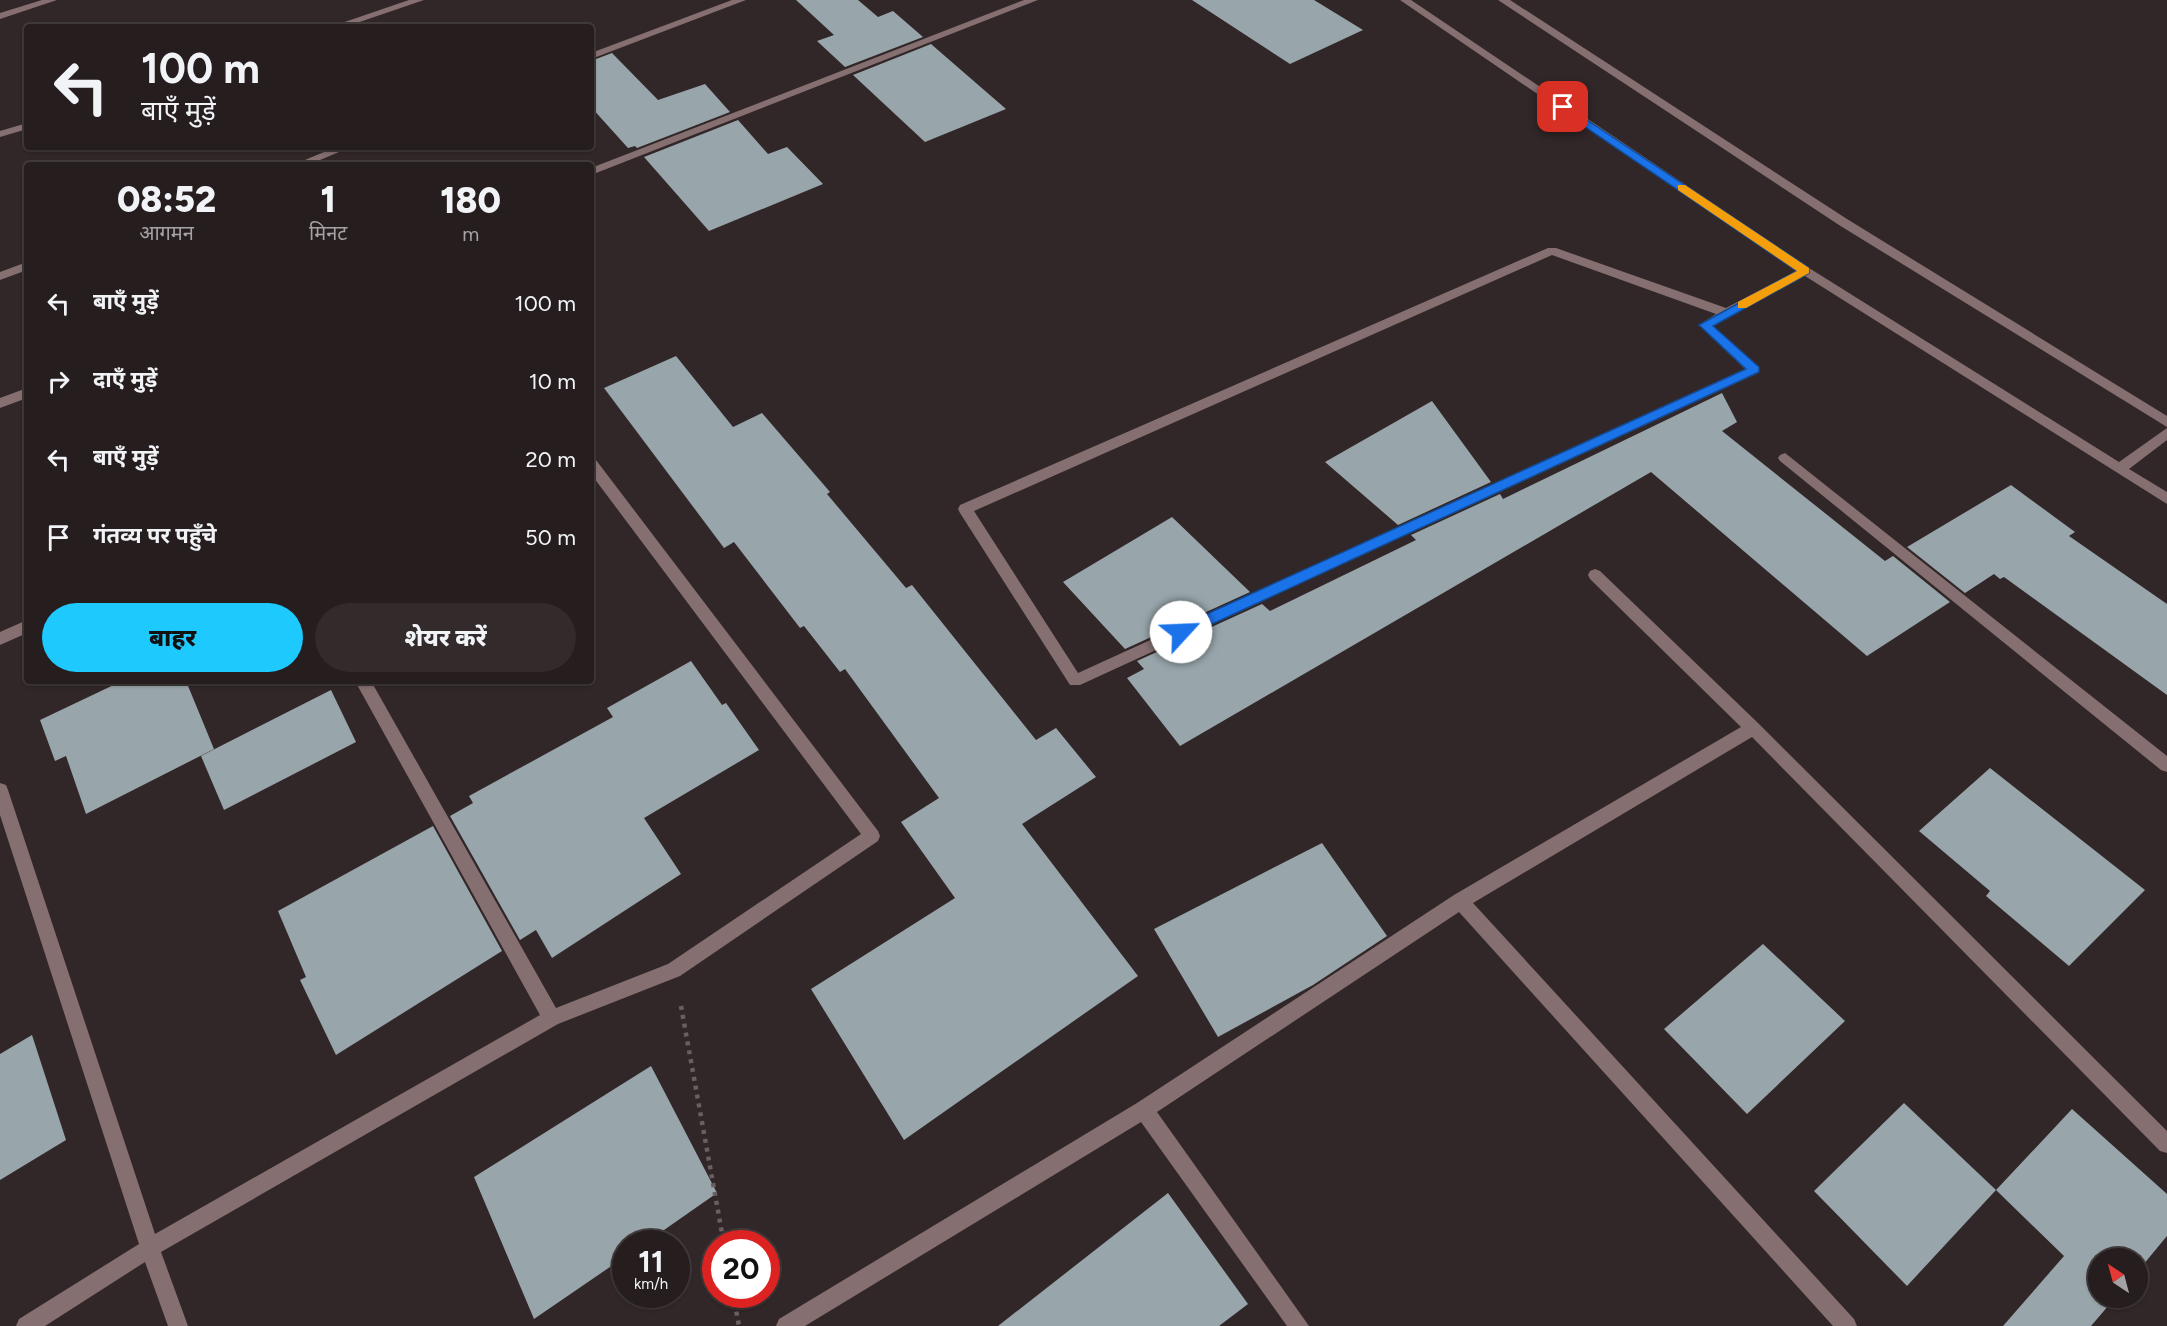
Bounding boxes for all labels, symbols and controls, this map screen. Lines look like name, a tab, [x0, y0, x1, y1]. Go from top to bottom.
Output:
text: 100 m	[141, 43, 260, 94]
icon: left	[42, 48, 120, 126]
pin	[1537, 81, 1588, 132]
icon: arrive	[1546, 90, 1579, 123]
text: बाएँ मुड़ें	[141, 94, 216, 127]
text: 08:52	[117, 178, 216, 221]
text: 1	[321, 178, 336, 221]
text: 180	[440, 179, 501, 222]
text: आगमन	[139, 221, 194, 245]
text: मिनट	[309, 221, 347, 245]
text: m	[462, 222, 479, 246]
icon: left	[42, 287, 75, 320]
text: बाएँ मुड़ें	[93, 288, 159, 315]
text: 100 m	[515, 290, 576, 317]
icon: right	[42, 365, 75, 398]
text: दाएँ मुड़ें	[93, 366, 157, 393]
text: 10 m	[529, 368, 576, 395]
icon: left	[42, 443, 75, 476]
text: बाएँ मुड़ें	[93, 444, 159, 471]
text: 20 m	[525, 446, 576, 473]
icon: arrive	[42, 521, 75, 554]
text: गंतव्य पर पहुँचे	[93, 522, 217, 549]
text: 50 m	[525, 524, 576, 551]
position arrow	[1149, 600, 1213, 664]
button: बाहर	[42, 603, 303, 672]
button: शेयर करें	[315, 603, 576, 672]
speed limit sign: 20	[702, 1230, 780, 1308]
text: 11	[638, 1243, 664, 1280]
north arrow	[2088, 1248, 2148, 1308]
map controls	[2088, 1248, 2148, 1308]
text: km/h	[634, 1275, 668, 1293]

